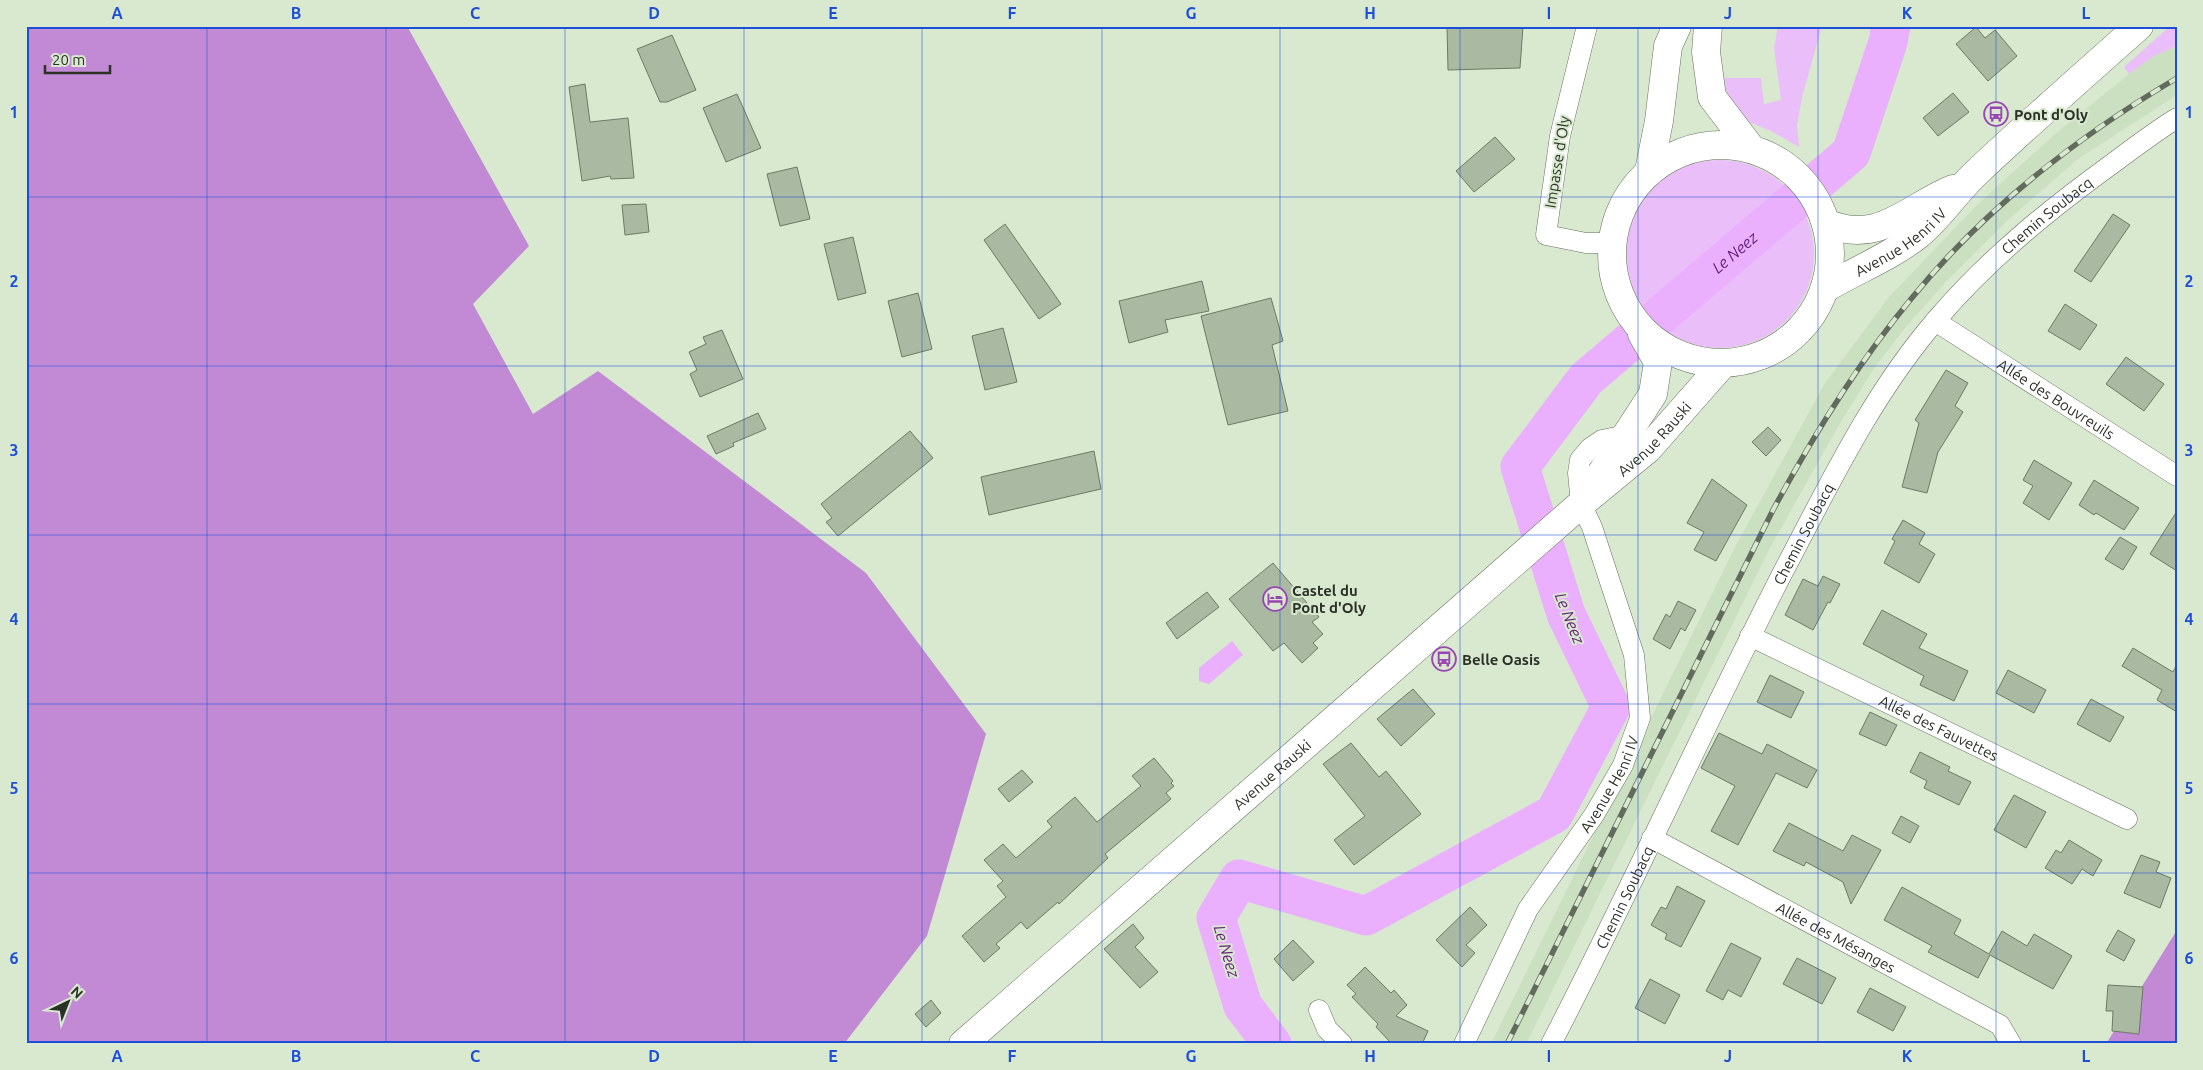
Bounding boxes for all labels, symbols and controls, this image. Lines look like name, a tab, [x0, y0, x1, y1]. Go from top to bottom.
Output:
text: A	[111, 4, 123, 22]
text: B	[291, 4, 301, 22]
text: C	[470, 4, 480, 22]
text: D	[648, 4, 660, 22]
text: E	[828, 4, 838, 22]
text: F	[1008, 4, 1017, 22]
text: G	[1185, 4, 1197, 22]
text: H	[1364, 4, 1376, 22]
text: I	[1547, 4, 1551, 22]
text: J	[1724, 4, 1732, 22]
text: K	[1902, 4, 1913, 22]
text: L	[2082, 4, 2091, 22]
scale bar	[45, 42, 110, 74]
text: 20 m	[52, 51, 85, 68]
bus stop icon: Pont d'Oly	[1983, 101, 2009, 127]
text: 1	[9, 103, 19, 121]
text: 1	[2184, 103, 2194, 121]
place label: Pont d'Oly	[2014, 106, 2088, 123]
street label: Impasse d'Oly	[1541, 115, 1573, 209]
street label: Chemin Soubacq	[1998, 173, 2095, 257]
street label: Avenue Henri IV	[1852, 204, 1950, 279]
water label: Le Neez	[1708, 228, 1761, 277]
text: 2	[9, 272, 19, 290]
text: 2	[2184, 272, 2194, 290]
street label: Allée des Bouvreuils	[1995, 355, 2118, 442]
street label: Avenue Rauski	[1614, 398, 1694, 479]
text: 3	[9, 441, 19, 459]
text: 3	[2184, 441, 2194, 459]
street label: Chemin Soubacq	[1769, 480, 1837, 587]
place label: Castel du Pont d'Oly	[1292, 582, 1366, 616]
hotel icon: Castel du Pont d'Oly	[1262, 586, 1288, 612]
water label: Le Neez	[1552, 590, 1589, 647]
text: 4	[9, 610, 19, 628]
text: 4	[2184, 610, 2194, 628]
bus stop icon: Belle Oasis	[1431, 646, 1457, 672]
place label: Belle Oasis	[1462, 651, 1540, 668]
street label: Allée des Fauvettes	[1877, 692, 2001, 764]
street label: Avenue Henri IV	[1576, 733, 1642, 835]
street label: Avenue Rauski	[1229, 736, 1314, 813]
text: 5	[9, 779, 19, 797]
text: 5	[2184, 779, 2194, 797]
street label: Chemin Soubacq	[1592, 843, 1656, 951]
street label: Allée des Mésanges	[1774, 898, 1898, 976]
water label: Le Neez	[1211, 923, 1244, 980]
text: 6	[9, 949, 19, 967]
text: 6	[2184, 949, 2194, 967]
north arrow	[42, 978, 92, 1028]
text: N	[68, 983, 86, 1002]
text: A	[111, 1047, 123, 1065]
text: B	[291, 1047, 301, 1065]
text: C	[470, 1047, 480, 1065]
text: D	[648, 1047, 660, 1065]
text: E	[828, 1047, 838, 1065]
text: F	[1008, 1047, 1017, 1065]
text: G	[1185, 1047, 1197, 1065]
text: H	[1364, 1047, 1376, 1065]
text: I	[1547, 1047, 1551, 1065]
text: J	[1724, 1047, 1732, 1065]
text: K	[1902, 1047, 1913, 1065]
text: L	[2082, 1047, 2091, 1065]

